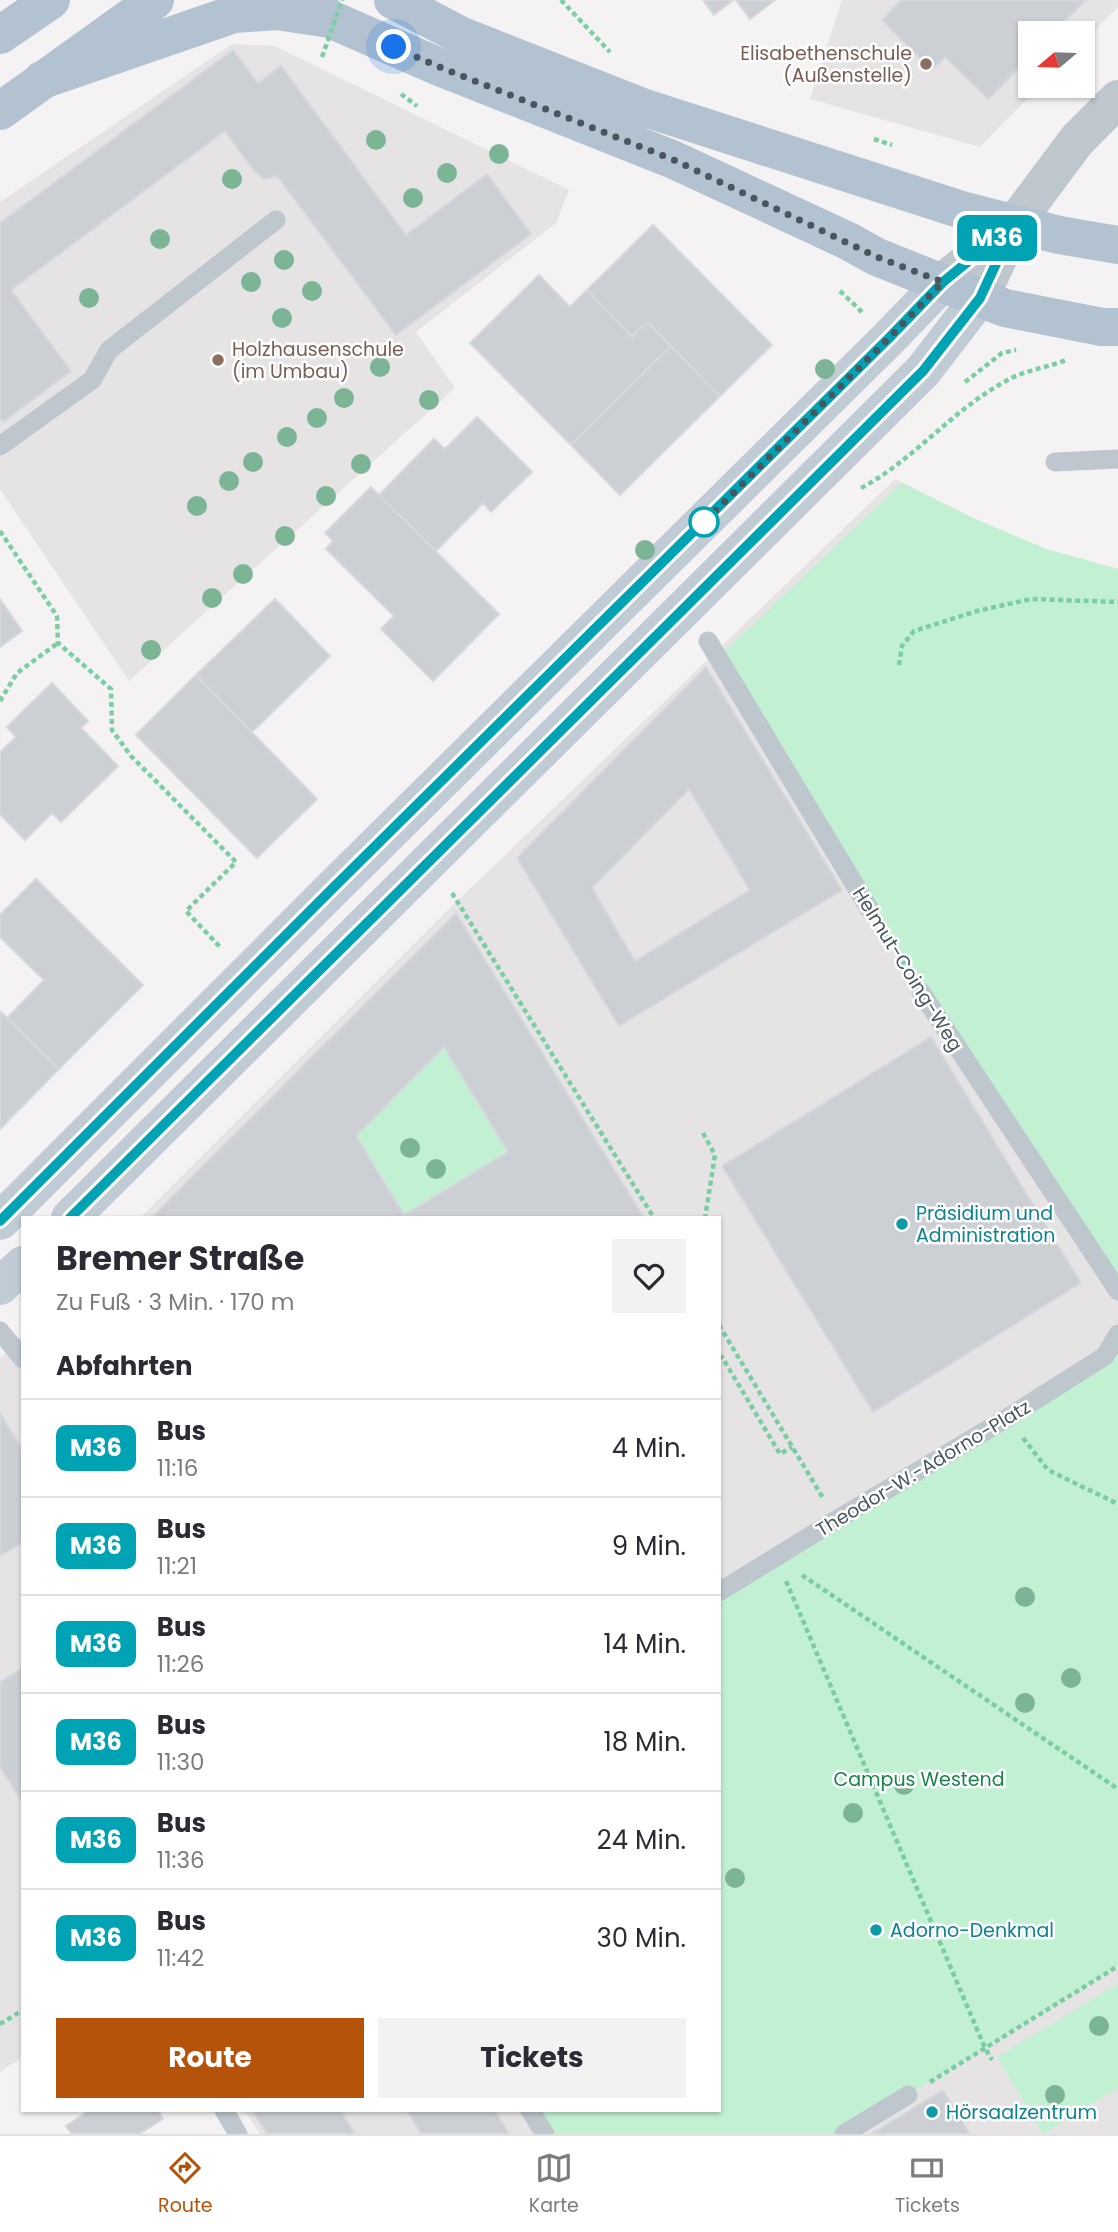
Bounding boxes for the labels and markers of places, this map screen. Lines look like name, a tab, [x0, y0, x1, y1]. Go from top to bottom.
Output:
place label: Elisabethenschule (Außenstelle)	[740, 40, 912, 89]
marker: Elisabethenschule (Außenstelle)	[918, 56, 934, 72]
place label: Holzhausenschule (im Umbau)	[232, 336, 404, 385]
marker: Holzhausenschule (im Umbau)	[210, 352, 226, 368]
unlabelled marker	[689, 507, 719, 537]
place label: Präsidium und Administration	[916, 1200, 1055, 1249]
marker: Präsidium und Administration	[894, 1216, 910, 1232]
place label: Adorno-Denkmal	[890, 1917, 1054, 1944]
marker: Adorno-Denkmal	[868, 1922, 884, 1938]
place label: Hörsaalzentrum	[946, 2099, 1097, 2126]
marker: Hörsaalzentrum	[924, 2104, 940, 2120]

